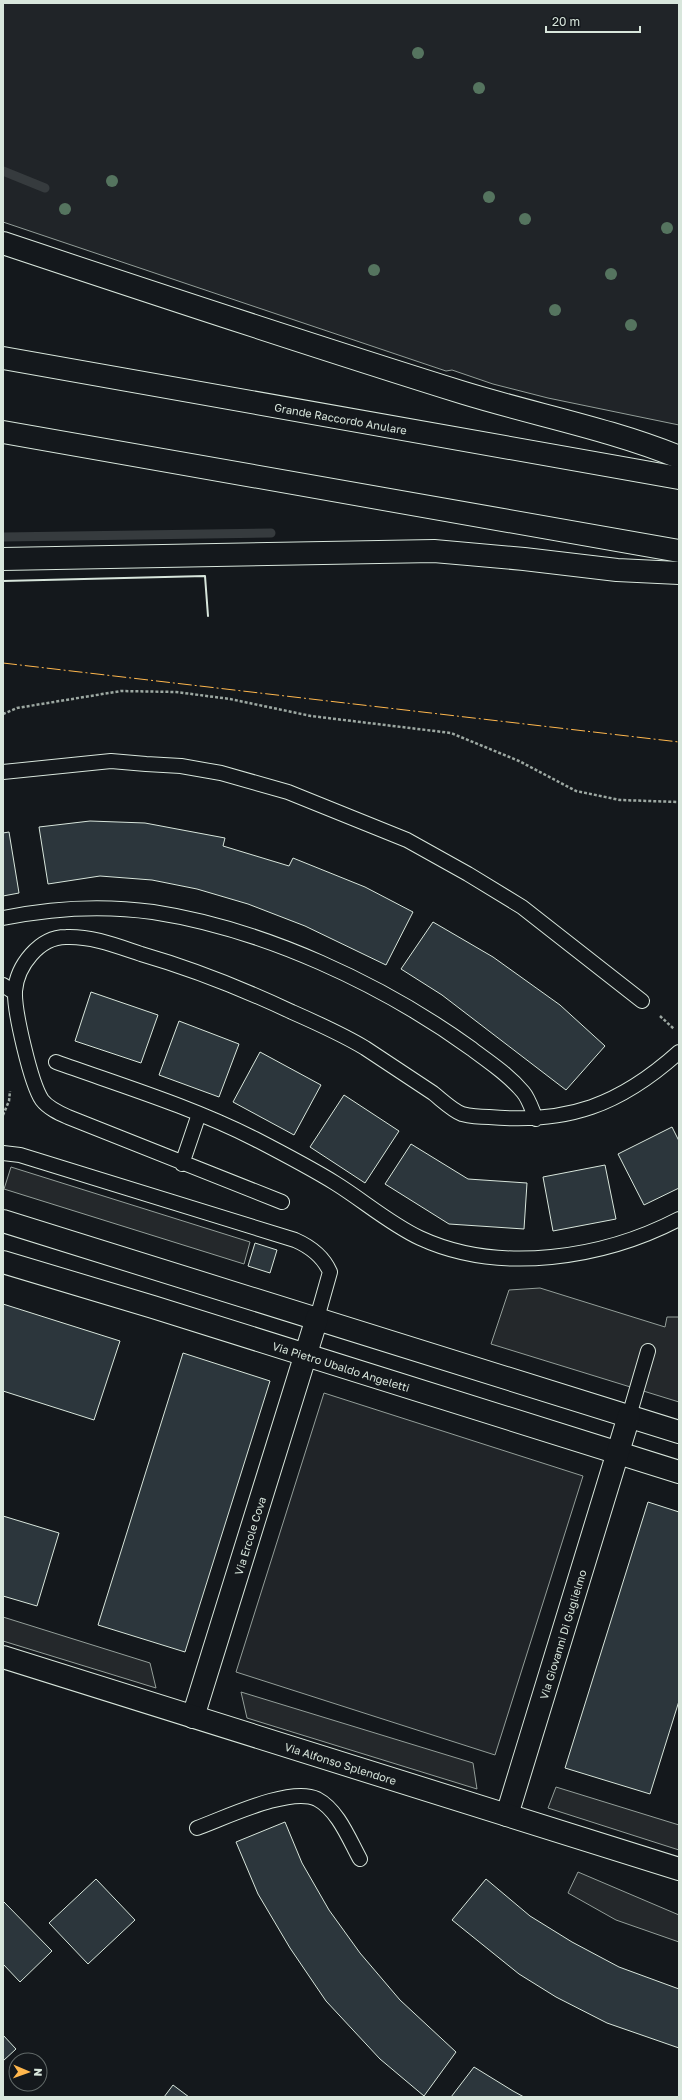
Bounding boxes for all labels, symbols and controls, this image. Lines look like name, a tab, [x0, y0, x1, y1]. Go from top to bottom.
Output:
scale bar	[546, 8, 640, 34]
text: 20 m	[552, 14, 580, 29]
street label: Grande Raccordo Anulare	[273, 400, 408, 436]
street label: Via Pietro Ubaldo Angeletti	[271, 1338, 412, 1394]
street label: Via Ercole Cova	[231, 1495, 268, 1576]
street label: Via Giovanni Di Guglielmo	[536, 1567, 588, 1701]
street label: Via Alfonso Splendore	[283, 1739, 398, 1787]
north arrow	[8, 2052, 48, 2092]
text: N	[32, 2068, 45, 2077]

